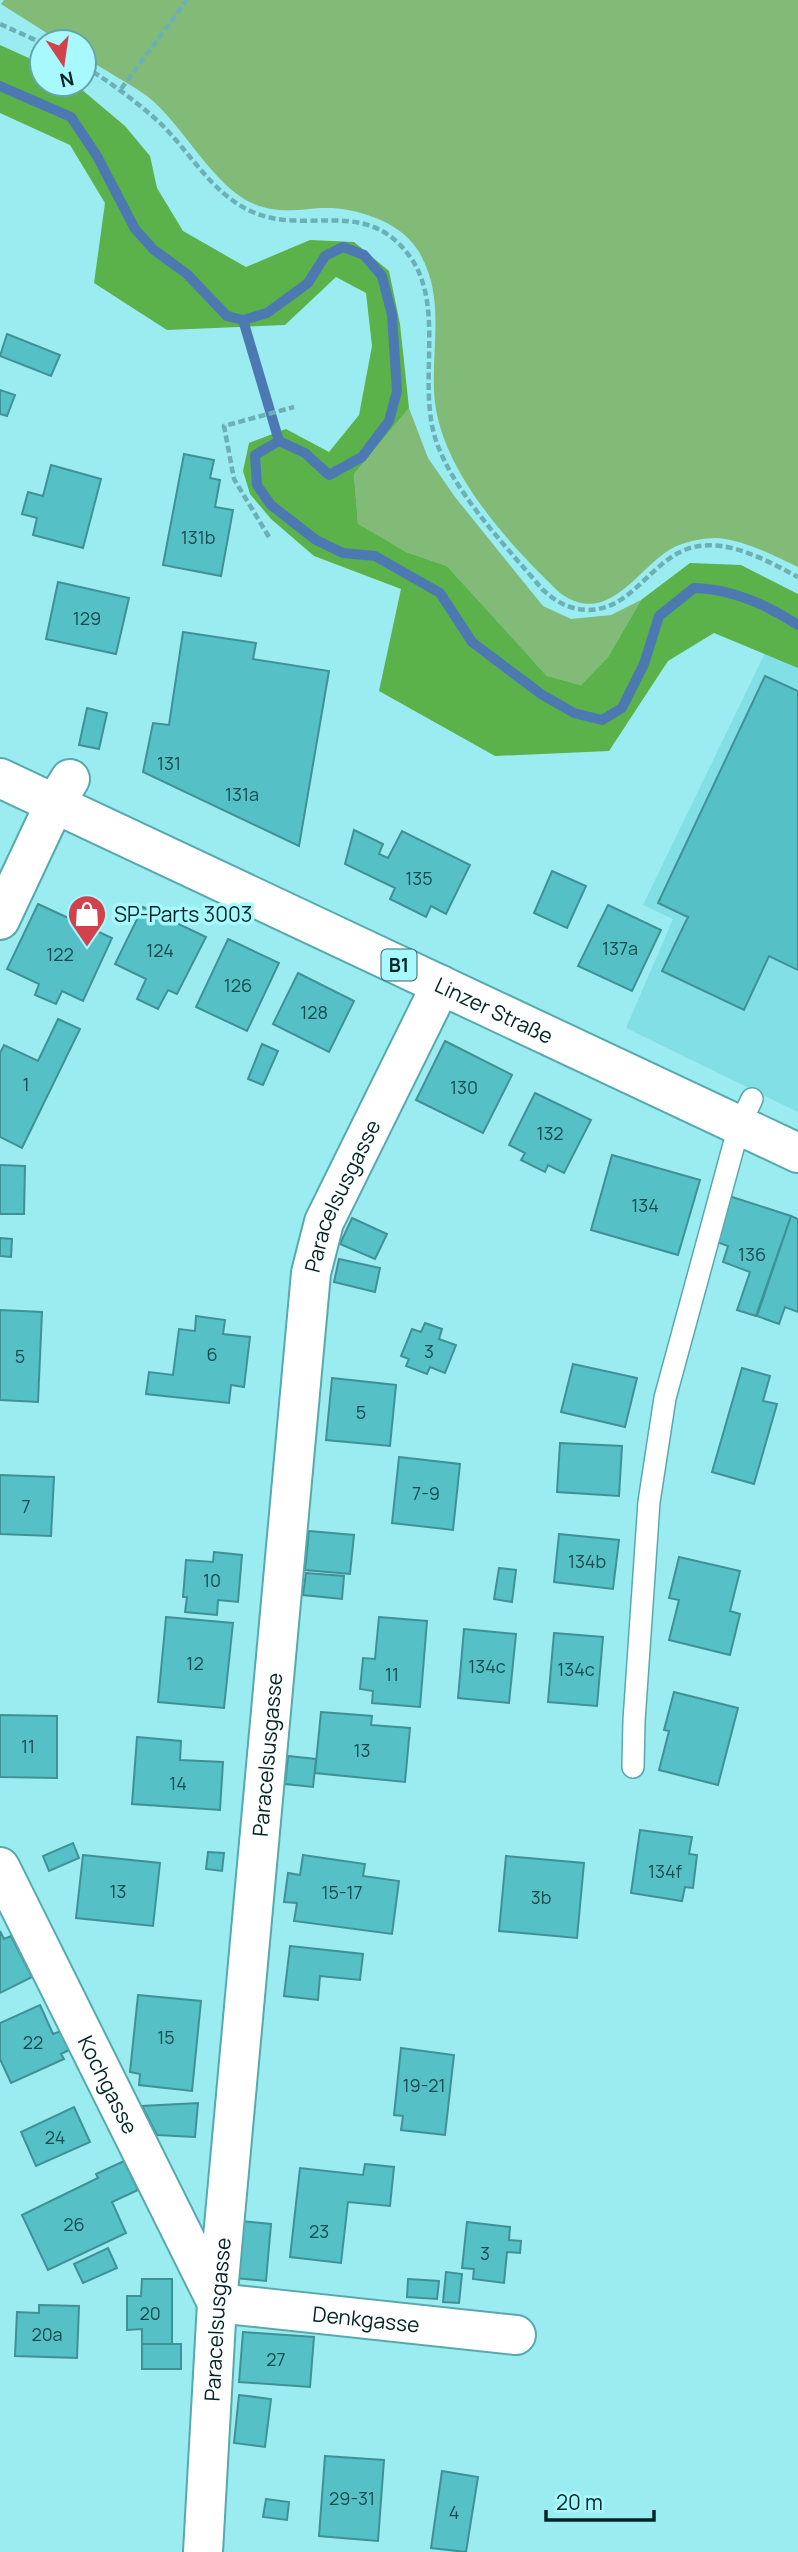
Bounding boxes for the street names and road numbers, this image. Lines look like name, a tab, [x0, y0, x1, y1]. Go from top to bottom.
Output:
road number: B1	[382, 950, 416, 981]
street label: Linzer Straße	[430, 970, 558, 1050]
street label: Paracelsusgasse	[298, 1115, 386, 1275]
street label: Paracelsusgasse	[246, 1672, 288, 1838]
street label: Kochgasse	[72, 2031, 145, 2139]
street label: Paracelsusgasse	[197, 2236, 237, 2402]
street label: Denkgasse	[311, 2299, 421, 2339]

